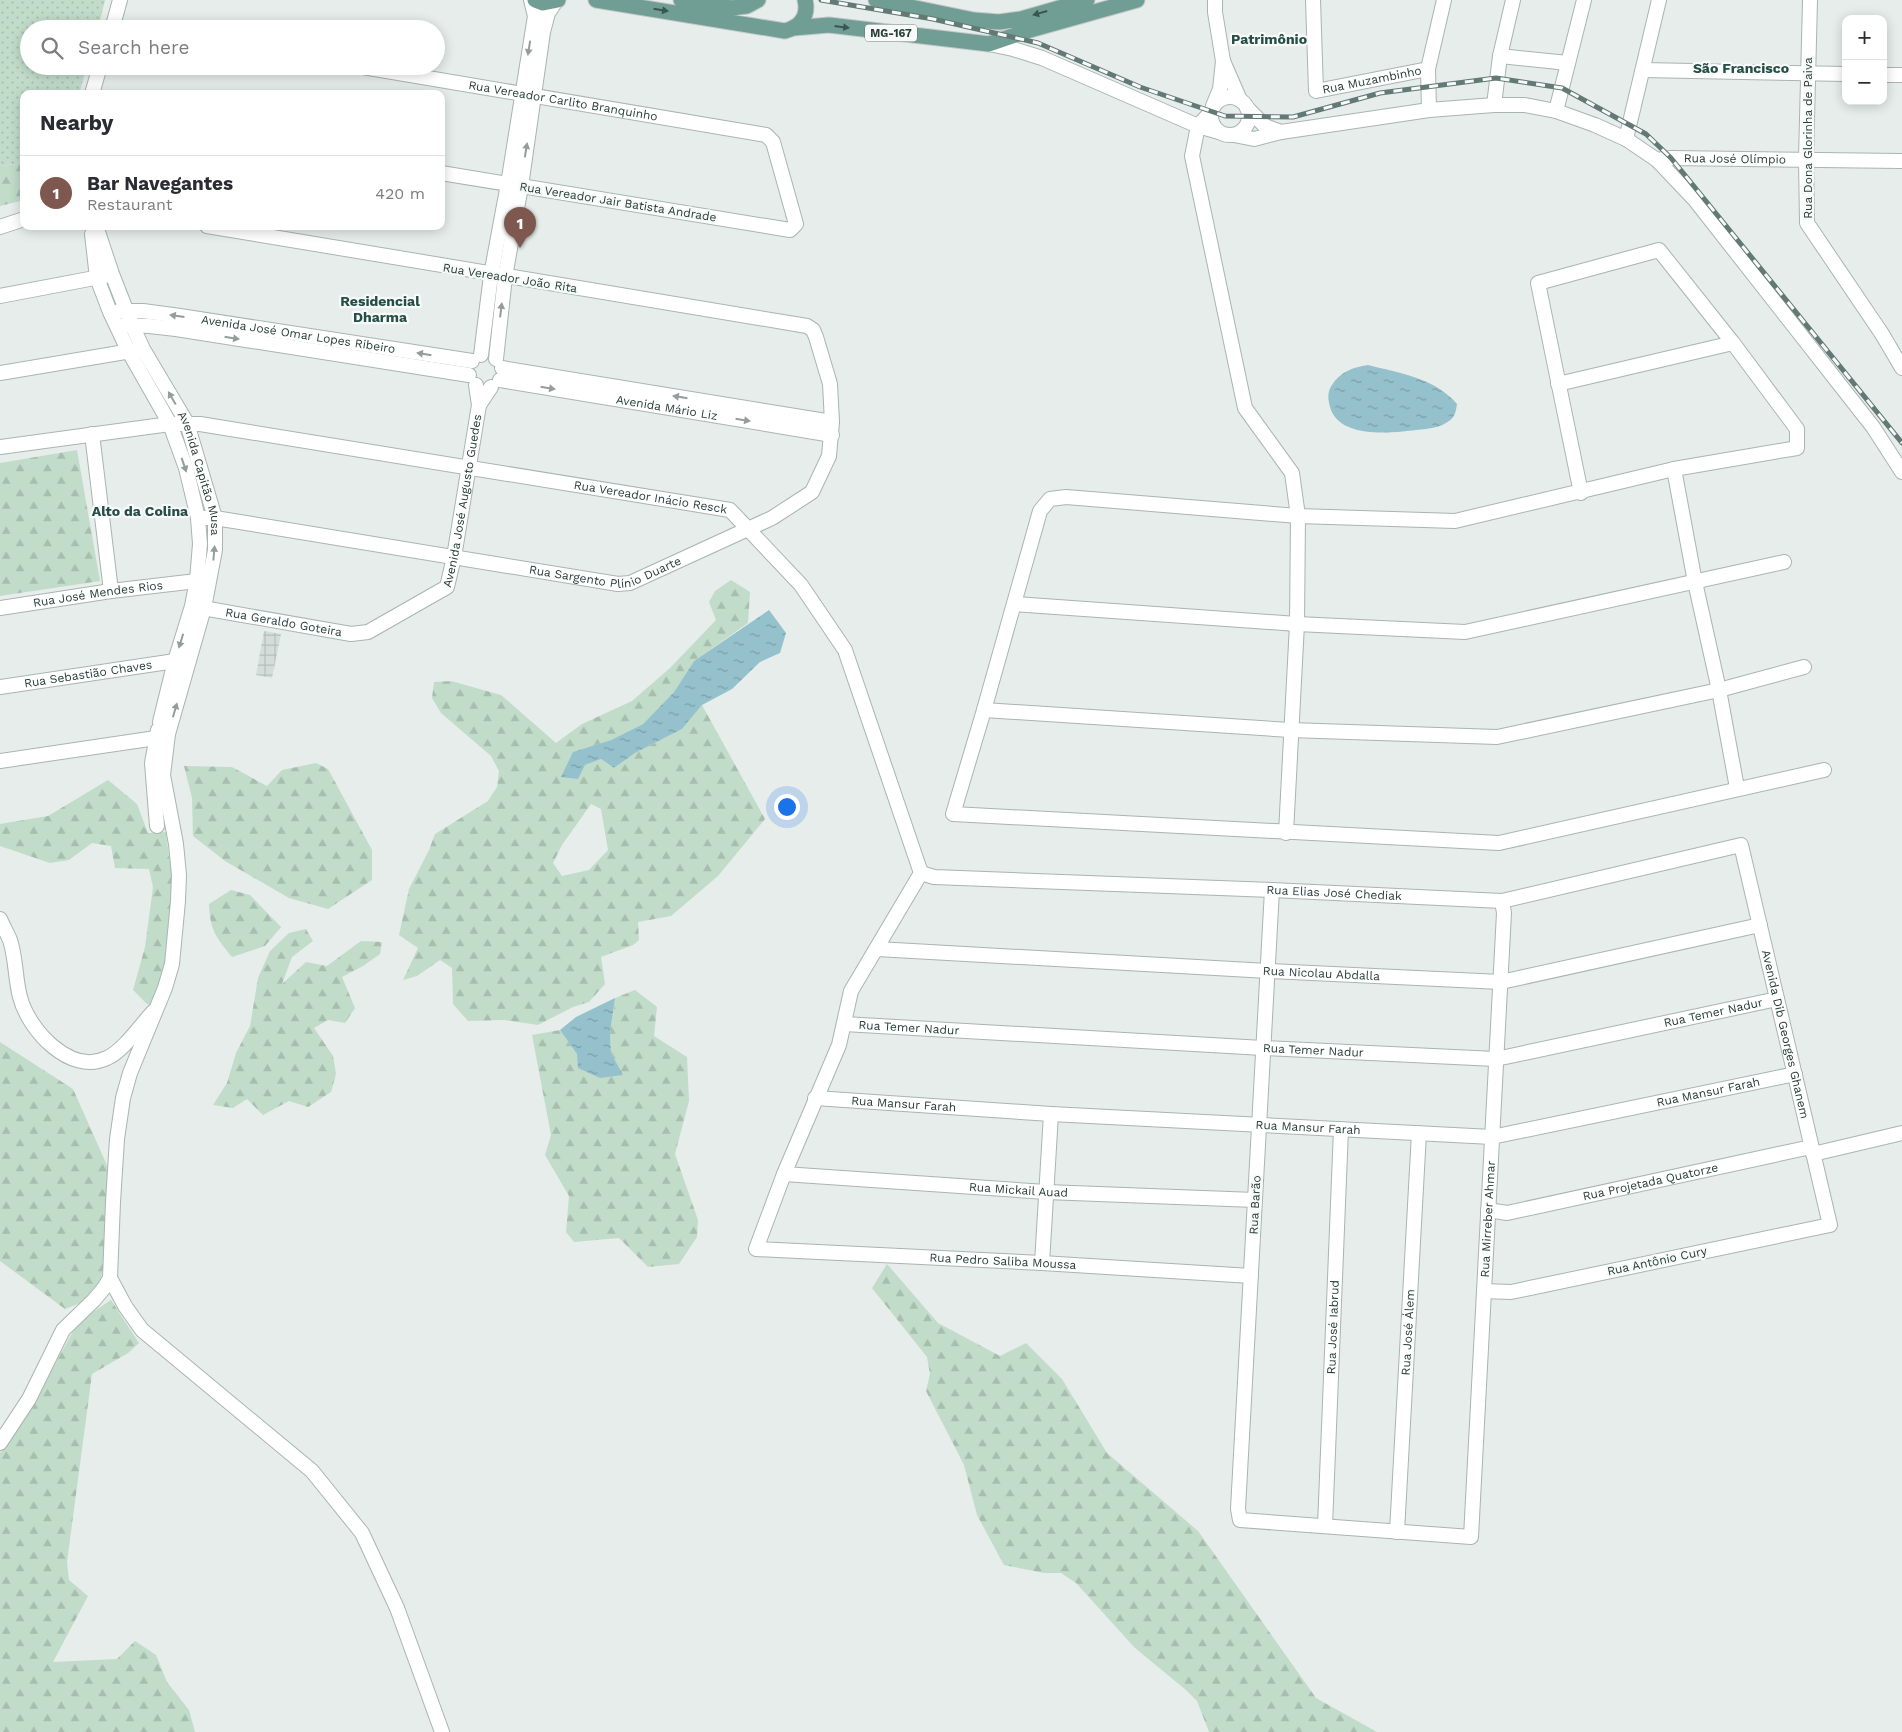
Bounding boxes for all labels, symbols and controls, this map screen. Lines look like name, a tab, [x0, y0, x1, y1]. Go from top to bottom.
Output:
one-way arrow	[653, 7, 669, 15]
one-way arrow	[1032, 10, 1047, 18]
map controls	[1842, 15, 1887, 105]
button: +	[1842, 15, 1887, 60]
search box	[20, 20, 445, 75]
one-way arrow	[835, 23, 851, 31]
road number: MG-167	[865, 24, 917, 42]
district label: Patrimônio	[1231, 31, 1307, 47]
icon: search	[38, 34, 66, 62]
text: Search here	[78, 36, 189, 59]
one-way arrow	[525, 40, 533, 56]
street label: Rua Dona Glorinha de Paiva	[1801, 57, 1815, 219]
district label: São Francisco	[1693, 60, 1789, 76]
button: −	[1842, 60, 1887, 105]
street label: Rua Muzambinho	[1321, 63, 1423, 97]
street label: Rua Vereador Carlito Branquinho	[467, 78, 659, 124]
text: Nearby	[40, 110, 113, 135]
one-way arrow	[522, 142, 530, 158]
street label: Rua José Olímpio	[1684, 151, 1786, 166]
text: Bar Navegantes	[87, 172, 233, 195]
street label: Rua Vereador Jair Batista Andrade	[518, 179, 718, 225]
text: 1	[53, 184, 59, 203]
text: 420 m	[375, 184, 425, 203]
text: Restaurant	[87, 195, 173, 214]
pin: 1	[504, 207, 536, 248]
street label: Rua Vereador João Rita	[442, 260, 578, 296]
district label: Residencial Dharma	[340, 293, 420, 325]
one-way arrow	[497, 302, 505, 318]
one-way arrow	[169, 312, 185, 320]
street label: Avenida José Omar Lopes Ribeiro	[200, 312, 396, 356]
one-way arrow	[224, 334, 240, 342]
one-way arrow	[416, 350, 432, 358]
one-way arrow	[540, 384, 556, 392]
one-way arrow	[168, 392, 177, 405]
street label: Avenida Mário Liz	[615, 392, 719, 423]
one-way arrow	[672, 393, 688, 401]
street label: Avenida Capitão Musa	[175, 409, 222, 536]
street label: Avenida José Augusto Guedes	[440, 413, 484, 589]
one-way arrow	[735, 416, 751, 424]
one-way arrow	[181, 457, 189, 472]
street label: Rua Vereador Inácio Resck	[573, 478, 728, 516]
district label: Alto da Colina	[92, 503, 189, 519]
one-way arrow	[210, 544, 218, 560]
street label: Rua Sargento Plínio Duarte	[528, 554, 683, 591]
street label: Rua José Mendes Rios	[32, 578, 164, 610]
street label: Rua Geraldo Goteira	[224, 605, 343, 639]
one-way arrow	[177, 633, 185, 648]
street label: Rua Sebastião Chaves	[23, 658, 153, 690]
one-way arrow	[171, 703, 179, 718]
your location	[774, 794, 800, 820]
street label: Rua Elias José Chediak	[1266, 883, 1402, 903]
street label: Avenida Dib Georges Ghanem	[1759, 949, 1812, 1120]
street label: Rua Nicolau Abdalla	[1262, 964, 1380, 983]
street label: Rua Temer Nadur	[1662, 995, 1764, 1030]
street label: Rua Temer Nadur	[858, 1018, 960, 1038]
street label: Rua Temer Nadur	[1263, 1041, 1364, 1060]
street label: Rua Mansur Farah	[1655, 1074, 1761, 1110]
street label: Rua Mansur Farah	[851, 1093, 957, 1115]
street label: Rua Mansur Farah	[1255, 1118, 1361, 1137]
street label: Rua Mirreber Ahmar	[1478, 1160, 1498, 1278]
street label: Rua Projetada Quatorze	[1581, 1160, 1720, 1203]
street label: Rua Barão	[1246, 1175, 1264, 1235]
street label: Rua Mickail Auad	[968, 1180, 1068, 1200]
street label: Rua Antônio Cury	[1606, 1243, 1709, 1278]
street label: Rua Pedro Saliba Moussa	[929, 1250, 1077, 1272]
street label: Rua José Iabrud	[1324, 1280, 1342, 1375]
street label: Rua José Álem	[1399, 1289, 1417, 1376]

